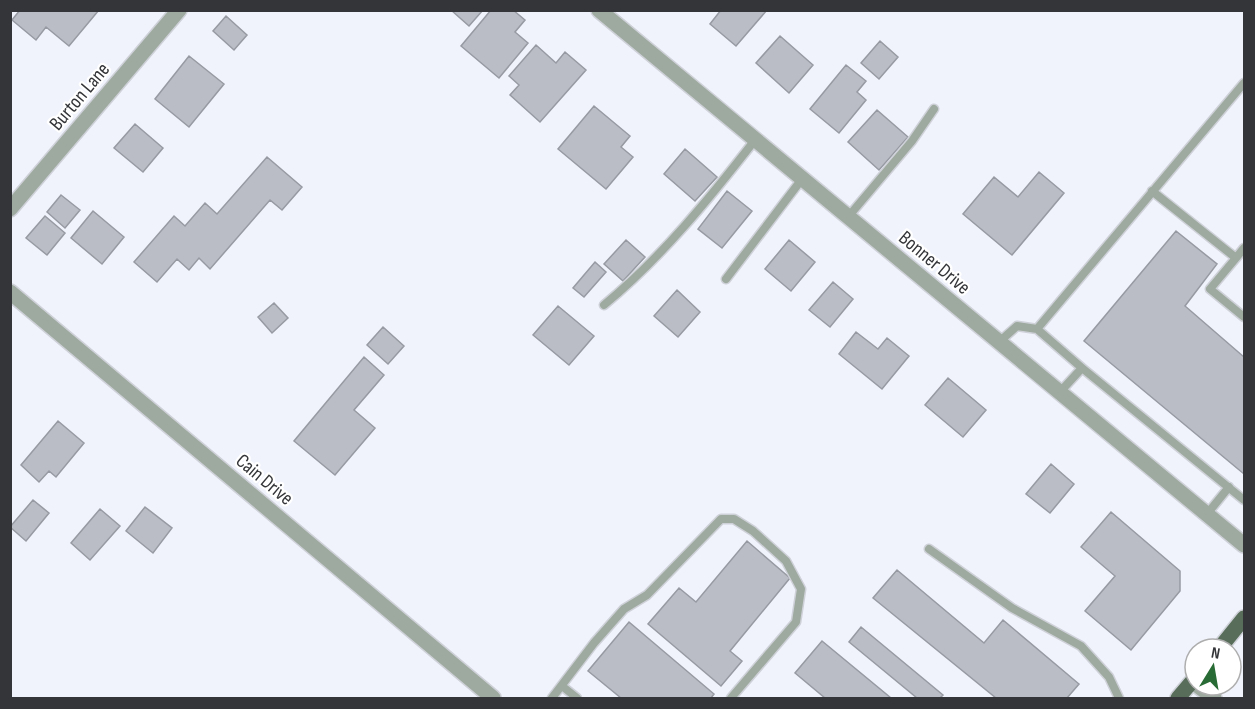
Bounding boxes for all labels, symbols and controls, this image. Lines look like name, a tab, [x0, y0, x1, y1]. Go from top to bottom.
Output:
street label: Burton Lane	[45, 58, 115, 135]
street label: Bonner Drive	[894, 226, 975, 300]
street label: Cain Drive	[231, 449, 298, 511]
north arrow	[1183, 637, 1243, 697]
text: N	[1210, 644, 1222, 664]

